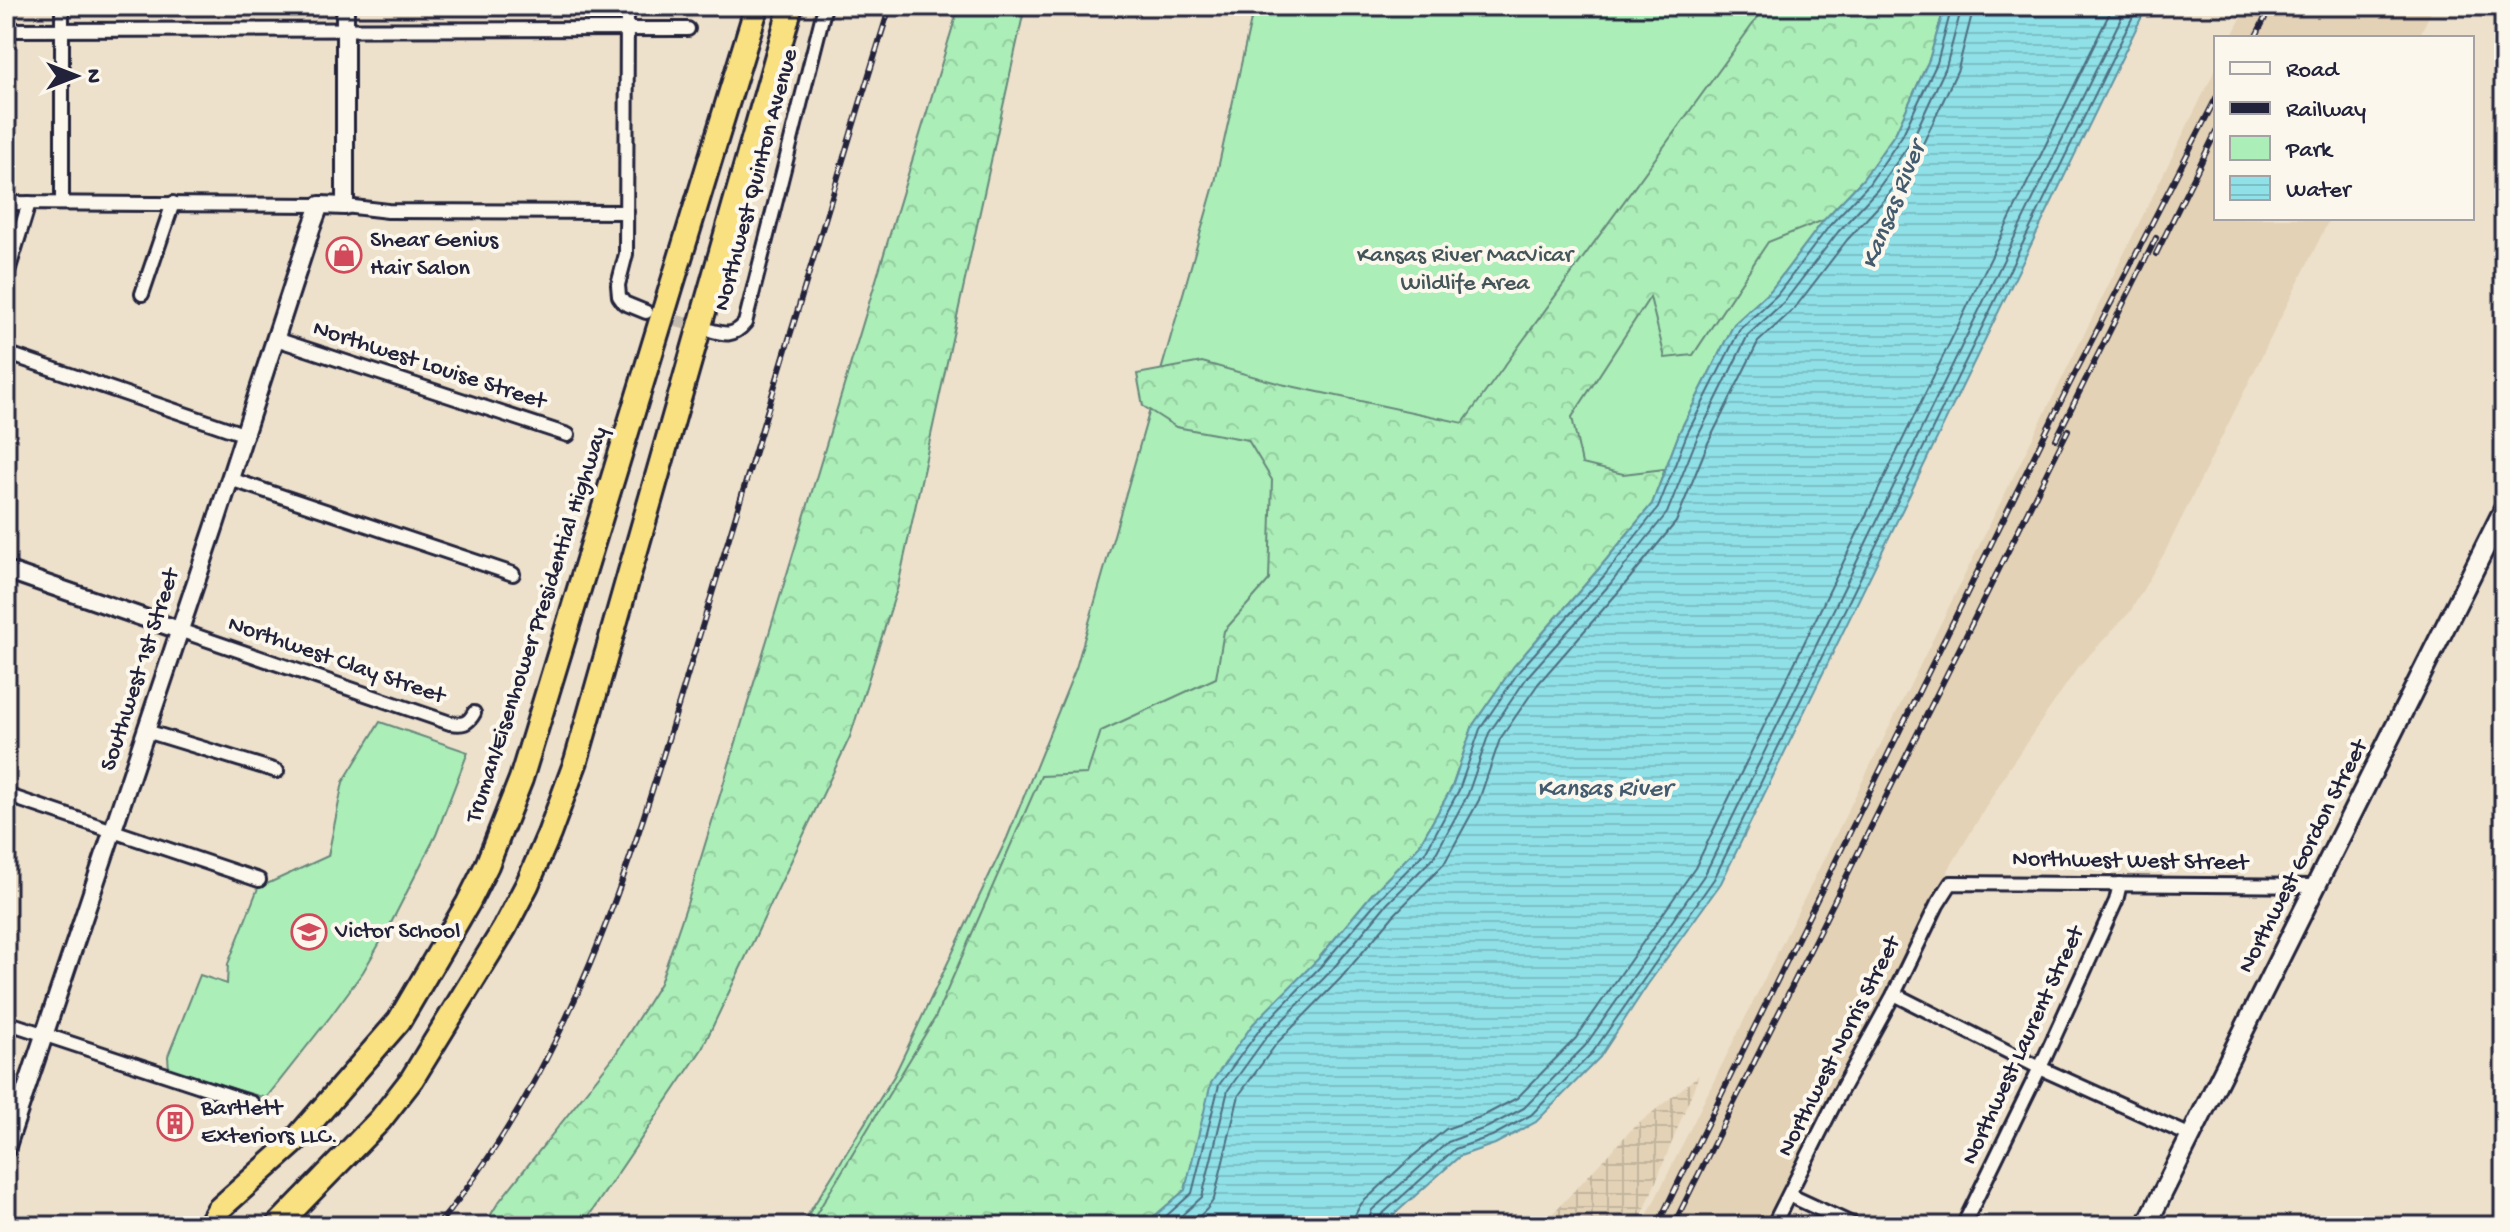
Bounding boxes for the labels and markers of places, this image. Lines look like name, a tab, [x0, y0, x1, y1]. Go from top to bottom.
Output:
place label: Shear Genius Hair Salon	[370, 227, 499, 284]
shop icon: Shear Genius Hair Salon	[325, 236, 363, 274]
school or university icon: Victor School	[290, 913, 328, 951]
place label: Victor School	[334, 918, 461, 947]
place label: Bartlett Exteriors LLC.	[200, 1095, 338, 1152]
building icon: Bartlett Exteriors LLC.	[156, 1104, 194, 1142]

